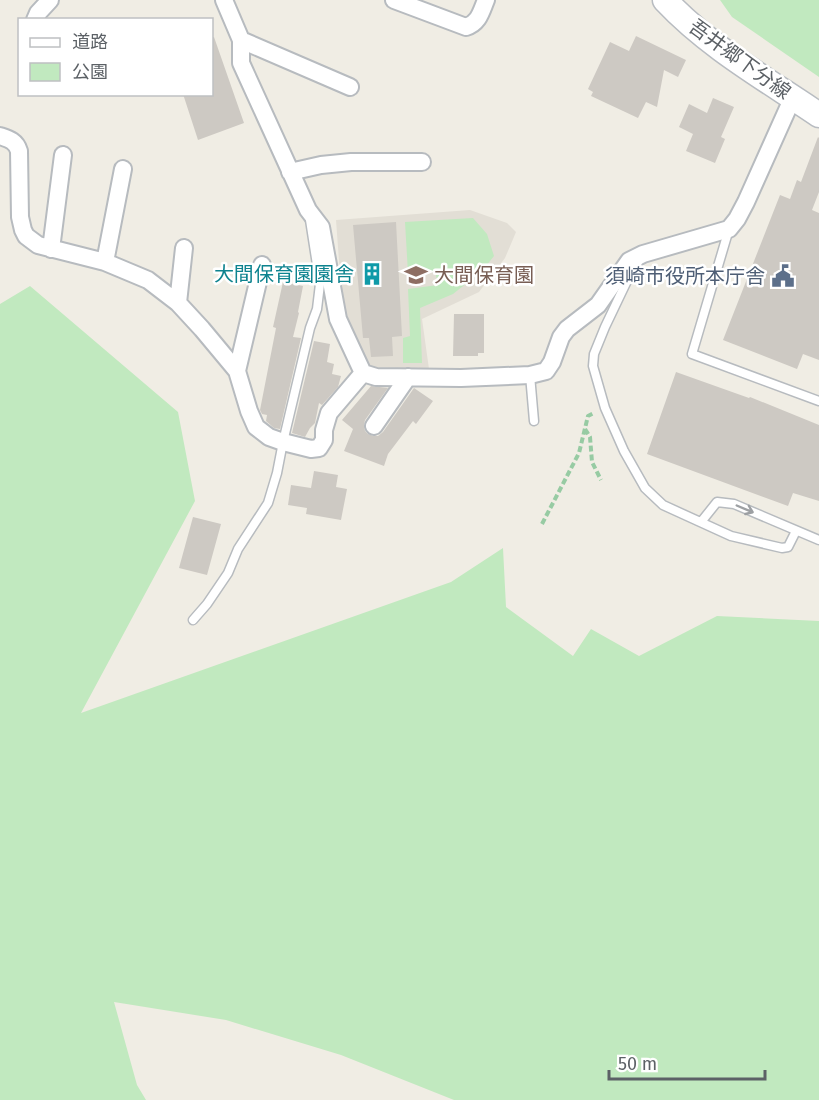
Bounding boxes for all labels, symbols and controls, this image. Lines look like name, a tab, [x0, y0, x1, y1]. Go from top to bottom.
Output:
street label: 吾井郷下分線	[684, 14, 796, 104]
legend	[18, 18, 213, 96]
text: 道路	[72, 31, 108, 53]
text: 公園	[72, 61, 108, 83]
building icon: 大間保育園園舎	[359, 261, 385, 287]
place label: 大間保育園園舎	[214, 262, 354, 286]
school or university icon: 大間保育園	[403, 262, 429, 288]
place label: 大間保育園	[434, 263, 534, 287]
public building icon: 須崎市役所本庁舎	[770, 263, 796, 289]
place label: 須崎市役所本庁舎	[605, 264, 765, 288]
one-way arrow	[736, 504, 754, 515]
scale bar	[609, 1043, 765, 1081]
text: 50 m	[618, 1053, 657, 1075]

